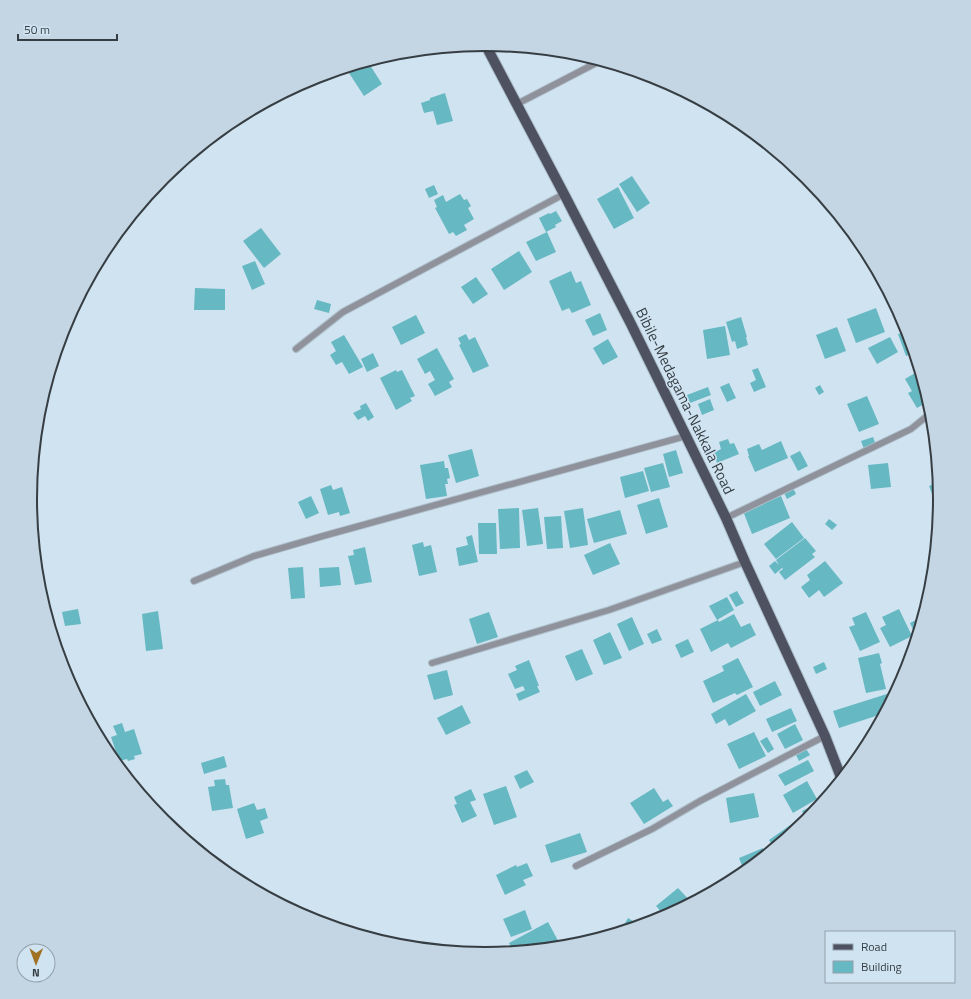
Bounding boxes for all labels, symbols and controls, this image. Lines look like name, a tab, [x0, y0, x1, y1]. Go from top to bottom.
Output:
scale bar	[18, 16, 117, 42]
text: 50 m	[24, 20, 50, 39]
street label: Bibile-Medagama-Nakkala Road	[630, 304, 741, 498]
legend	[825, 931, 955, 983]
text: Road	[861, 937, 887, 956]
north arrow	[16, 943, 56, 983]
text: Building	[861, 957, 902, 976]
text: N	[32, 965, 40, 981]

